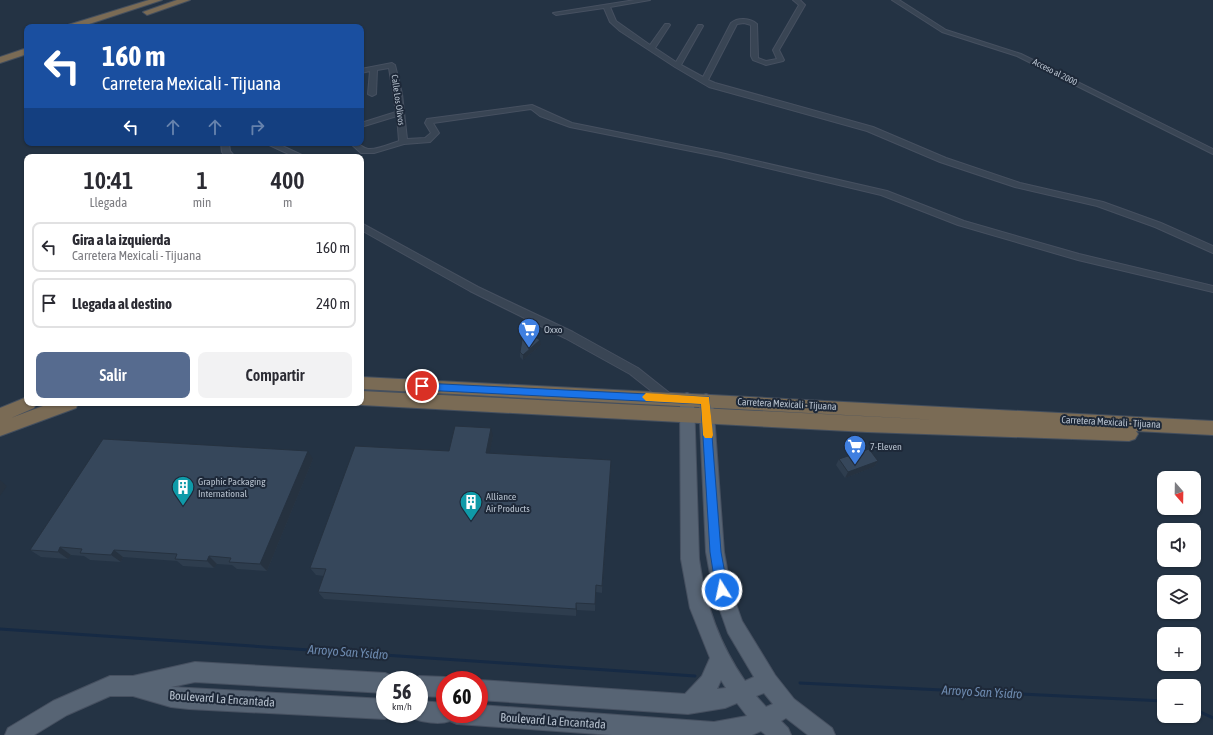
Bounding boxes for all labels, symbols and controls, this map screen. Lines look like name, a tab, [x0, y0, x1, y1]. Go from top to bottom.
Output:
icon: left	[36, 40, 88, 92]
text: 160 m	[102, 40, 165, 72]
street label: Acceso al 2000	[1031, 57, 1079, 87]
text: Carretera Mexicali - Tijuana	[102, 73, 281, 94]
street label: Calle Los Olivos	[389, 74, 407, 126]
icon: left	[120, 116, 142, 138]
icon: ahead	[162, 116, 184, 138]
icon: ahead	[204, 116, 226, 138]
icon: right	[246, 116, 268, 138]
text: 10:41	[83, 167, 133, 194]
text: 1	[196, 167, 208, 194]
text: 400	[271, 167, 305, 194]
text: Llegada	[89, 195, 127, 210]
text: min	[193, 195, 211, 210]
text: m	[283, 195, 292, 210]
text: Gira a la izquierda	[72, 231, 170, 248]
icon: left	[38, 236, 60, 258]
text: 160 m	[316, 239, 350, 256]
text: Carretera Mexicali - Tijuana	[72, 248, 201, 263]
icon: arrive	[38, 292, 60, 314]
text: Llegada al destino	[72, 295, 172, 312]
text: 240 m	[316, 295, 350, 312]
supermarket icon: Oxxo	[516, 316, 542, 349]
place label: Oxxo	[544, 324, 563, 335]
button: Salir	[36, 352, 190, 398]
button: Compartir	[198, 352, 352, 398]
pin	[405, 369, 439, 403]
icon: arrive	[411, 375, 433, 397]
street label: Carretera Mexicali - Tijuana	[737, 396, 837, 412]
street label: Carretera Mexicali - Tijuana	[1061, 414, 1161, 430]
supermarket icon: 7-Eleven	[842, 433, 868, 466]
place label: 7-Eleven	[870, 441, 902, 452]
north arrow	[1157, 471, 1201, 515]
map controls	[1157, 471, 1201, 723]
building icon: Graphic Packaging International	[170, 474, 196, 507]
place label: Graphic Packaging International	[198, 476, 266, 499]
building icon: Alliance Air Products	[458, 489, 484, 522]
place label: Alliance Air Products	[486, 491, 530, 514]
button: sound	[1157, 523, 1201, 567]
position arrow	[701, 569, 743, 611]
button: layers	[1157, 575, 1201, 619]
button: +	[1157, 627, 1201, 671]
water label: Arroyo San Ysidro	[306, 642, 389, 662]
speed limit sign: 60	[436, 671, 488, 723]
button: −	[1157, 679, 1201, 723]
text: 56	[393, 680, 411, 703]
water label: Arroyo San Ysidro	[940, 682, 1023, 702]
street label: Boulevard La Encantada	[169, 688, 275, 710]
text: km/h	[392, 701, 412, 712]
street label: Boulevard La Encantada	[500, 710, 606, 732]

